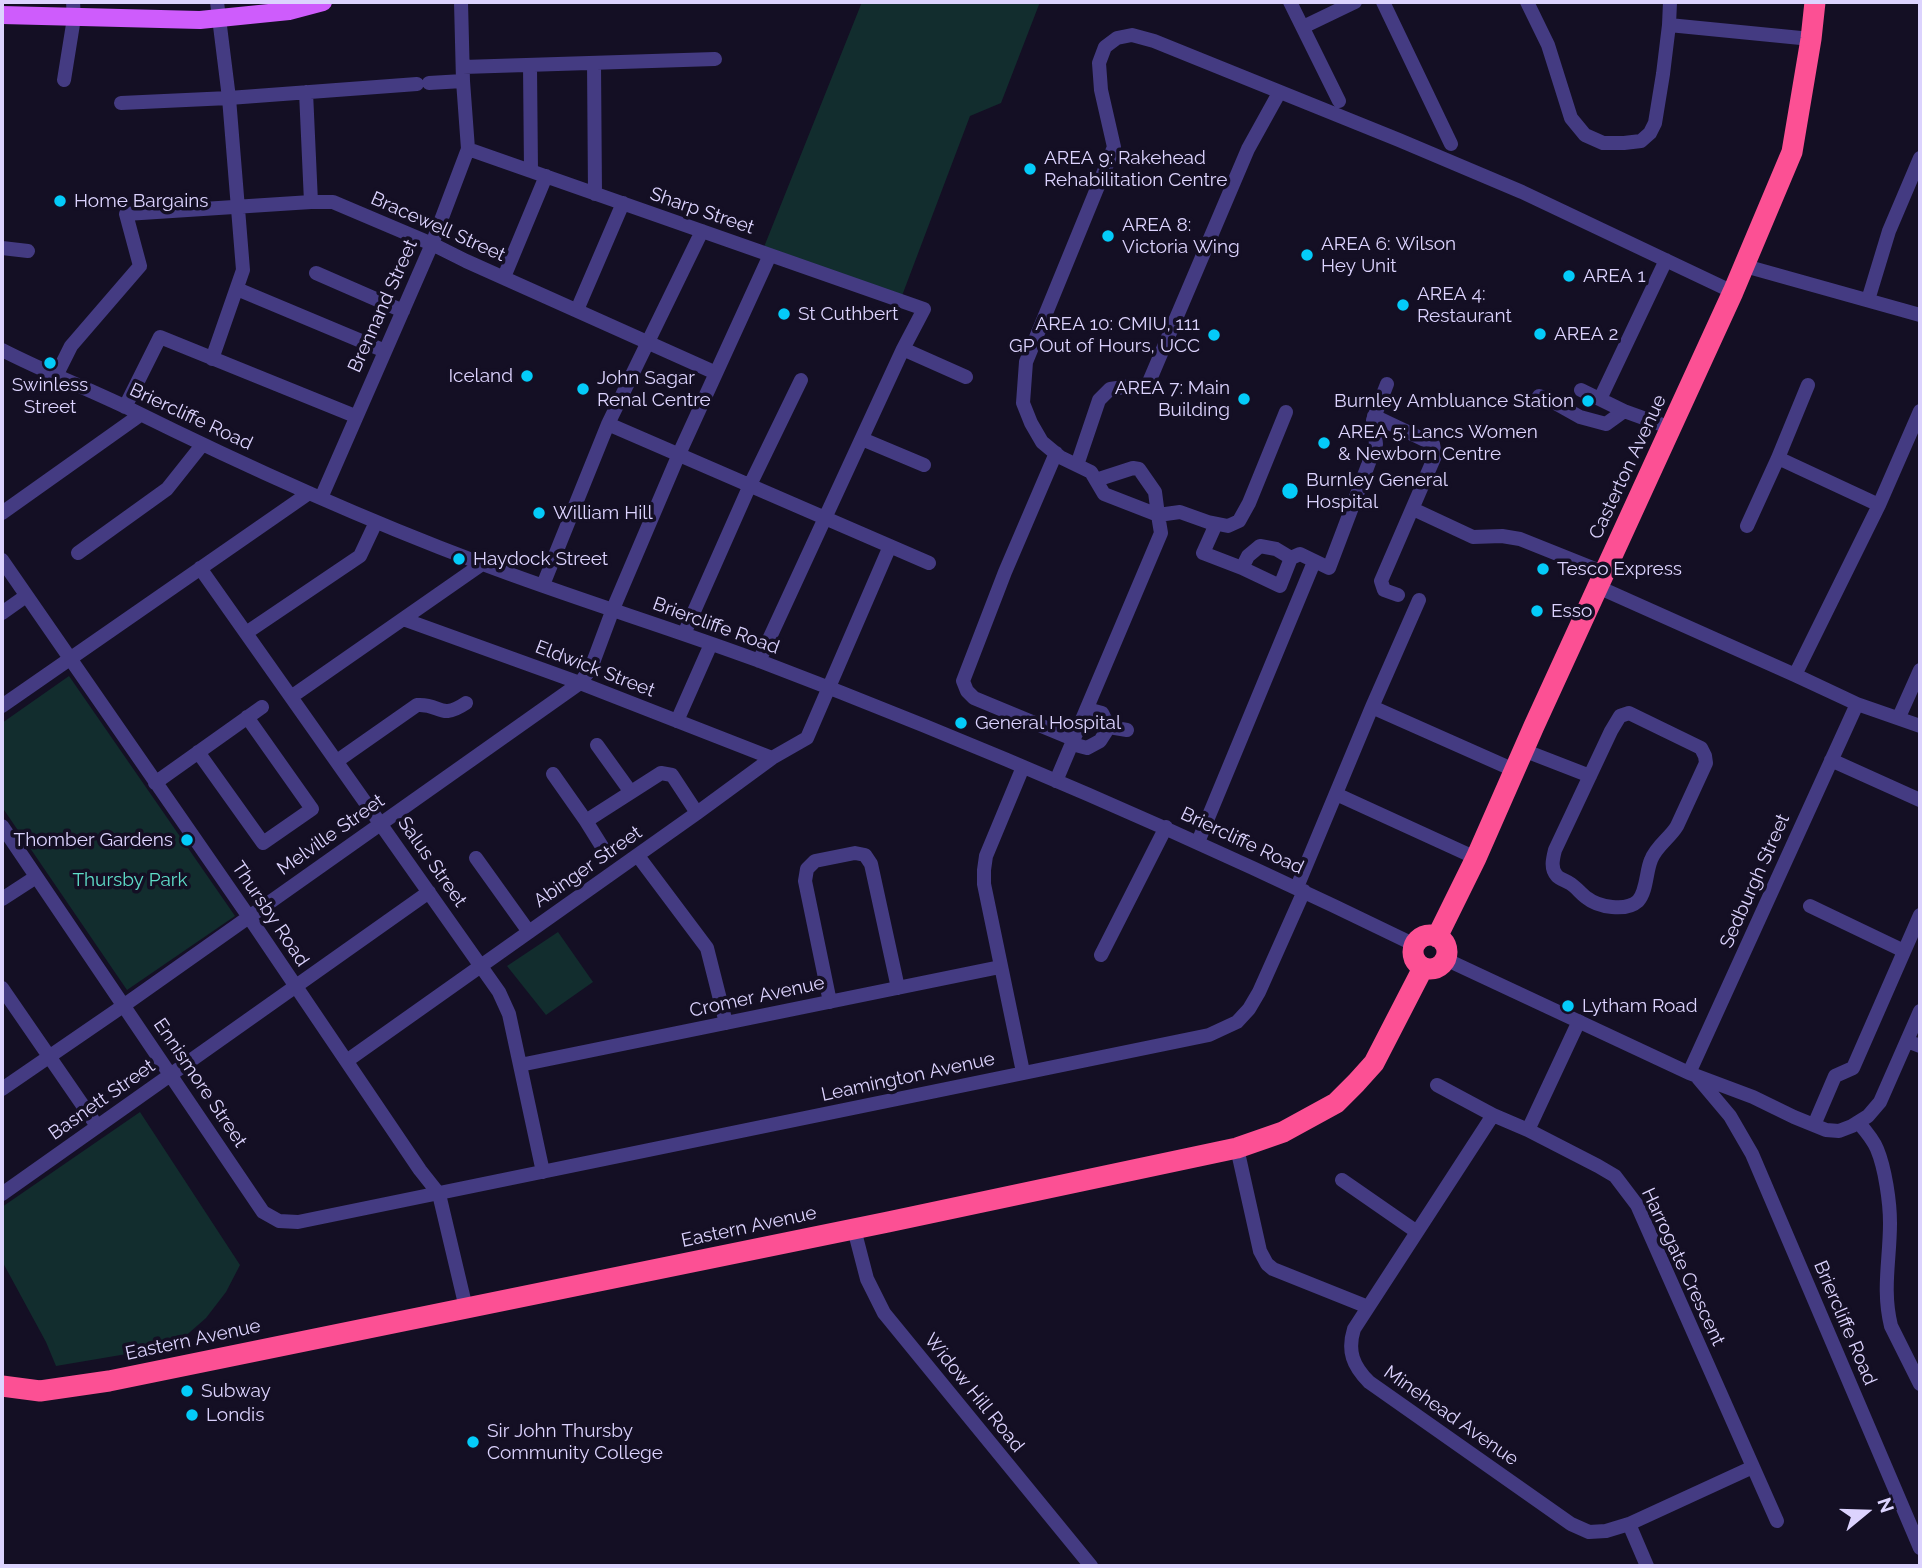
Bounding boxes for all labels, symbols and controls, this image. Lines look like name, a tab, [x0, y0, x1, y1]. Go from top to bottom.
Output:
place label: AREA 9: Rakehead Rehabilitation Centre	[1044, 147, 1227, 191]
marker: AREA 9: Rakehead Rehabilitation Centre	[1022, 161, 1038, 177]
street label: Sharp Street	[647, 182, 757, 240]
street label: Bracewell Street	[367, 187, 509, 267]
place label: Home Bargains	[74, 190, 209, 212]
marker: Home Bargains	[52, 193, 68, 209]
place label: AREA 8: Victoria Wing	[1122, 214, 1240, 258]
marker: AREA 8: Victoria Wing	[1100, 228, 1116, 244]
place label: AREA 6: Wilson Hey Unit	[1321, 233, 1456, 277]
street label: Brennand Street	[343, 236, 423, 376]
marker: AREA 6: Wilson Hey Unit	[1299, 247, 1315, 263]
place label: AREA 1	[1583, 265, 1646, 287]
marker: AREA 1	[1561, 268, 1577, 284]
place label: AREA 4: Restaurant	[1417, 283, 1512, 327]
marker: AREA 4: Restaurant	[1395, 297, 1411, 313]
place label: St Cuthbert	[798, 303, 898, 325]
marker: St Cuthbert	[776, 306, 792, 322]
place label: AREA 10: CMIU, 111 GP Out of Hours, UCC	[1009, 313, 1200, 357]
place label: AREA 2	[1554, 323, 1618, 345]
marker: AREA 2	[1532, 326, 1548, 342]
marker: AREA 10: CMIU, 111 GP Out of Hours, UCC	[1206, 327, 1222, 343]
marker: Swinless Street	[42, 355, 58, 371]
place label: Iceland	[449, 365, 513, 387]
place label: John Sagar Renal Centre	[597, 367, 711, 411]
marker: Iceland	[519, 368, 535, 384]
place label: Swinless Street	[12, 374, 88, 418]
place label: AREA 7: Main Building	[1115, 377, 1230, 421]
street label: Briercliffe Road	[126, 379, 256, 455]
marker: John Sagar Renal Centre	[575, 381, 591, 397]
place label: Burnley Ambluance Station	[1334, 390, 1574, 412]
marker: AREA 7: Main Building	[1236, 391, 1252, 407]
street label: Casterton Avenue	[1585, 391, 1671, 543]
marker: Burnley Ambluance Station	[1580, 393, 1596, 409]
place label: AREA 5: Lancs Women & Newborn Centre	[1338, 421, 1538, 465]
marker: AREA 5: Lancs Women & Newborn Centre	[1316, 435, 1332, 451]
place label: Burnley General Hospital	[1306, 469, 1448, 513]
marker: Burnley General Hospital	[1280, 481, 1300, 501]
place label: William Hill	[553, 502, 653, 524]
marker: William Hill	[531, 505, 547, 521]
place label: Haydock Street	[473, 548, 608, 570]
marker: Haydock Street	[451, 551, 467, 567]
place label: Tesco Express	[1557, 558, 1682, 580]
marker: Tesco Express	[1535, 561, 1551, 577]
street label: Briercliffe Road	[650, 593, 782, 659]
place label: Esso	[1551, 600, 1592, 622]
marker: Esso	[1529, 603, 1545, 619]
street label: Eldwick Street	[532, 636, 658, 702]
place label: General Hospital	[975, 712, 1121, 734]
marker: General Hospital	[953, 715, 969, 731]
street label: Melville Street	[273, 790, 389, 880]
street label: Briercliffe Road	[1177, 803, 1307, 879]
street label: Sedburgh Street	[1715, 810, 1795, 952]
street label: Salus Street	[393, 812, 471, 912]
street label: Abinger Street	[529, 821, 647, 913]
place label: Thomber Gardens	[14, 829, 173, 851]
marker: Thomber Gardens	[179, 832, 195, 848]
street label: Thursby Road	[226, 857, 314, 971]
park label: Thursby Park	[72, 869, 188, 891]
street label: Cromer Avenue	[687, 972, 827, 1022]
place label: Lytham Road	[1582, 995, 1698, 1017]
marker: Lytham Road	[1560, 998, 1576, 1014]
street label: Ennismore Street	[148, 1014, 252, 1152]
street label: Leamington Avenue	[819, 1047, 997, 1107]
street label: Basnett Street	[44, 1055, 160, 1145]
street label: Harrogate Crescent	[1636, 1185, 1730, 1349]
street label: Eastern Avenue	[679, 1202, 819, 1252]
street label: Briercliffe Road	[1809, 1257, 1881, 1389]
street label: Eastern Avenue	[123, 1315, 263, 1365]
street label: Widow Hill Road	[919, 1329, 1029, 1457]
street label: Minehead Avenue	[1379, 1361, 1523, 1471]
place label: Subway	[201, 1380, 271, 1402]
marker: Subway	[179, 1383, 195, 1399]
place label: Londis	[206, 1404, 264, 1426]
marker: Londis	[184, 1407, 200, 1423]
place label: Sir John Thursby Community College	[487, 1420, 663, 1464]
marker: Sir John Thursby Community College	[465, 1434, 481, 1450]
north arrow	[1831, 1477, 1901, 1547]
text: N	[1873, 1495, 1899, 1516]

